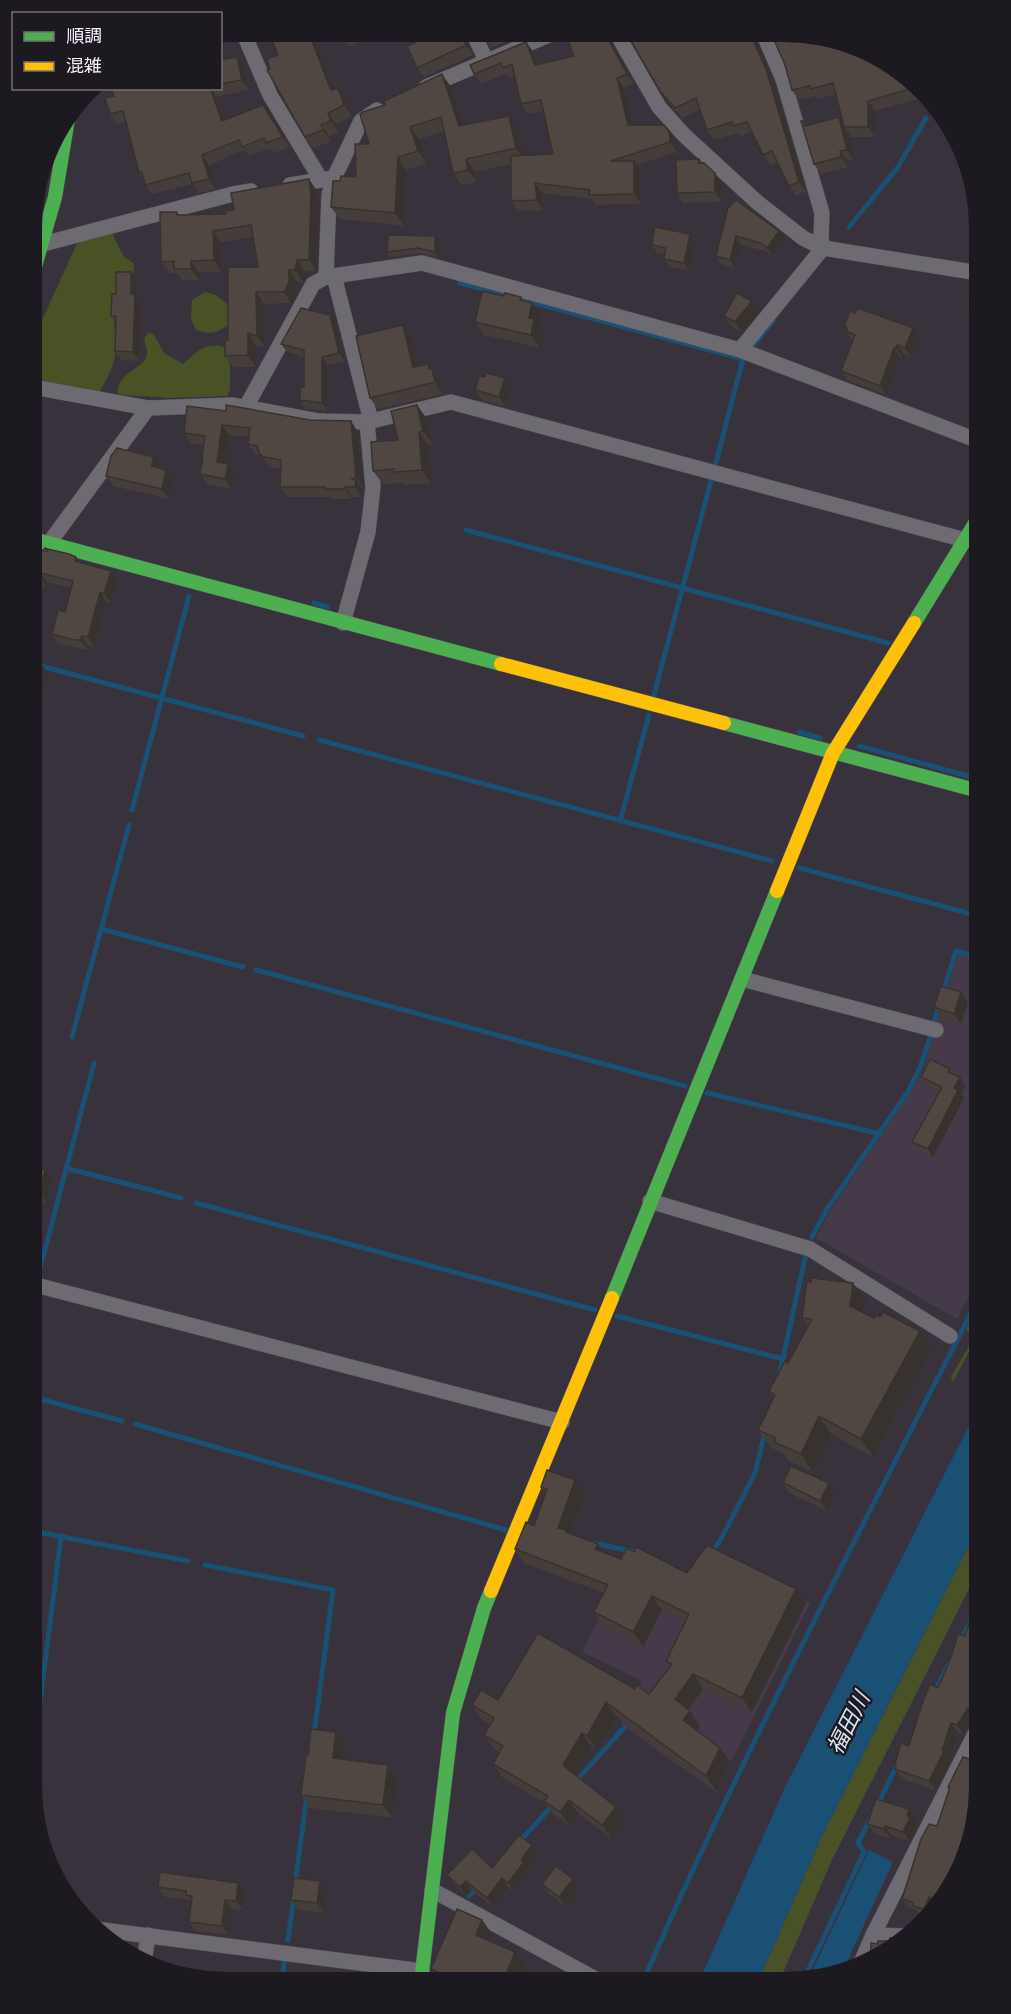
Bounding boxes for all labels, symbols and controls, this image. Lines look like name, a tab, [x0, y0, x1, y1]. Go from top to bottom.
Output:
legend	[12, 12, 222, 90]
text: 順調	[66, 25, 102, 47]
text: 混雑	[66, 55, 102, 77]
water label: 福田川	[822, 1686, 876, 1759]

